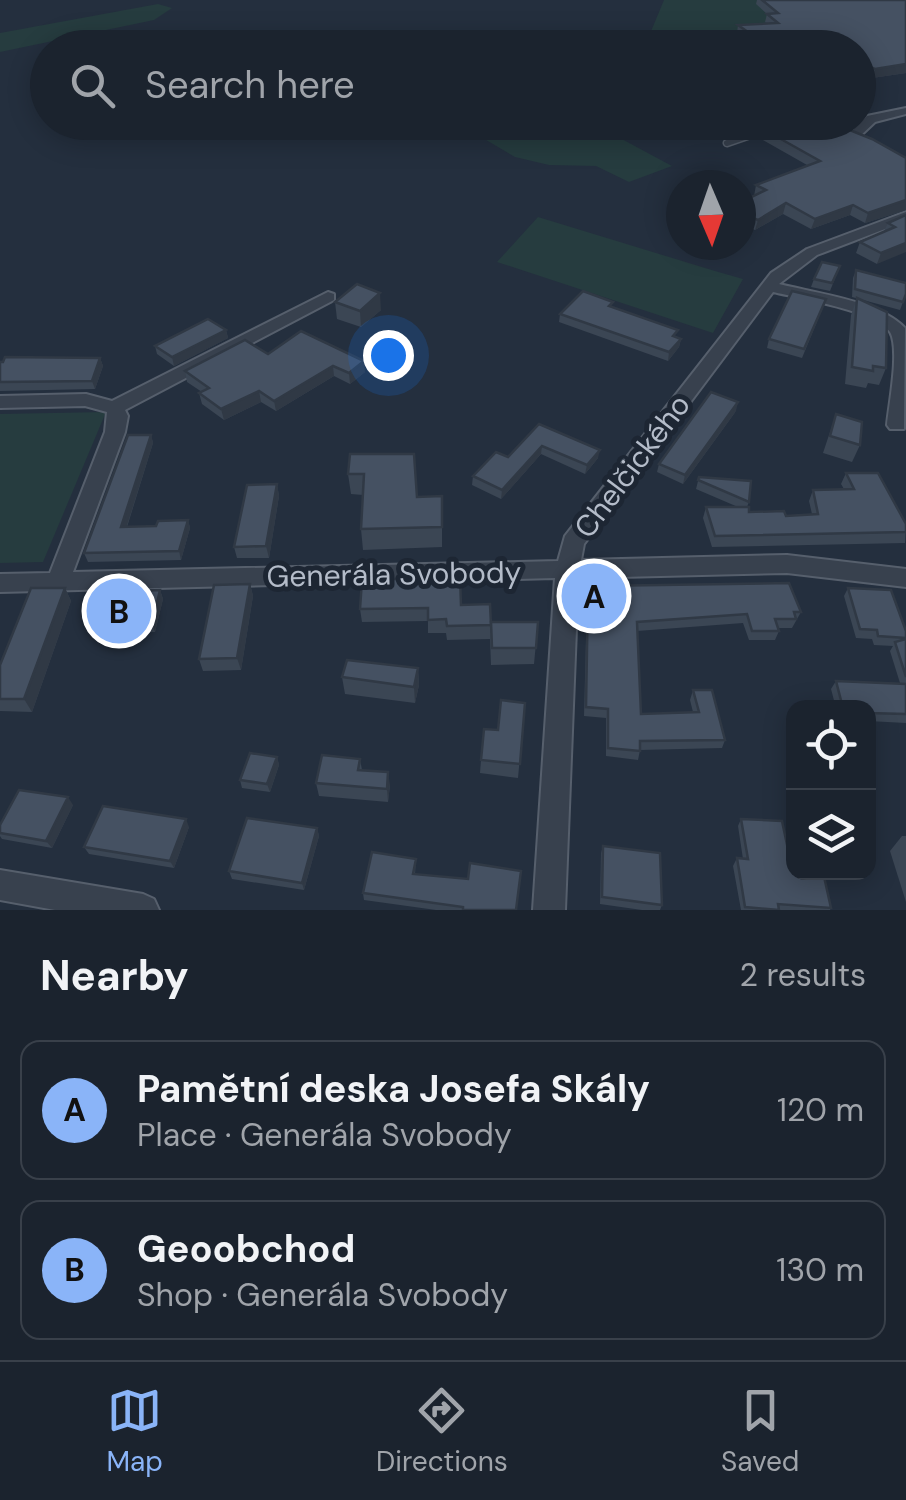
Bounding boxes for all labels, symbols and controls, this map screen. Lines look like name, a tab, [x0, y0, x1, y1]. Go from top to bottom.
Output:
search box	[30, 30, 876, 140]
icon: search	[65, 58, 120, 113]
text: Search here	[145, 60, 355, 110]
north arrow	[666, 170, 756, 260]
your location	[363, 330, 414, 381]
street label: Chelčického	[565, 386, 699, 546]
street label: Generála Svobody	[266, 552, 522, 596]
pin: A	[562, 558, 626, 634]
pin: B	[86, 574, 152, 648]
map controls	[786, 700, 876, 880]
button: locate	[786, 700, 876, 790]
button: layers	[786, 790, 876, 880]
text: Nearby	[40, 948, 189, 1003]
text: 2 results	[740, 954, 866, 996]
text: Pamětní deska Josefa Skály	[137, 1064, 650, 1114]
text: A	[63, 1089, 86, 1131]
text: 120 m	[777, 1089, 864, 1131]
text: Place · Generála Svobody	[137, 1114, 512, 1156]
text: Geoobchod	[137, 1224, 355, 1274]
text: B	[64, 1249, 85, 1291]
text: 130 m	[776, 1249, 864, 1291]
text: Shop · Generála Svobody	[137, 1274, 508, 1316]
tab: Map	[107, 1383, 163, 1480]
tab: Directions	[376, 1383, 508, 1480]
tab: Saved	[721, 1383, 799, 1480]

